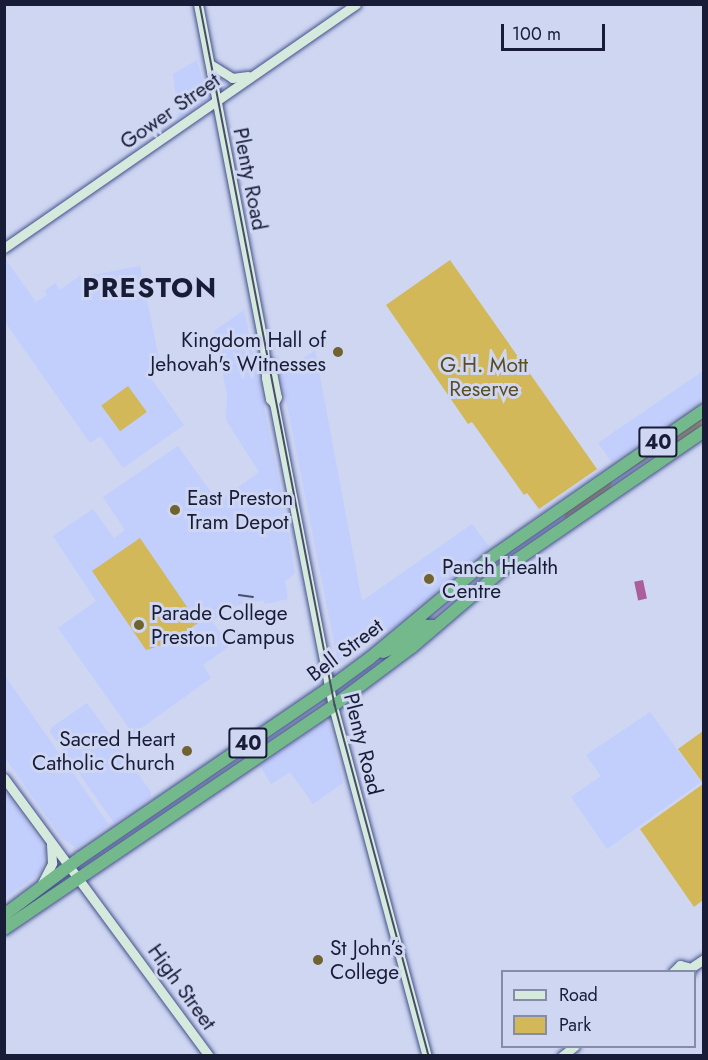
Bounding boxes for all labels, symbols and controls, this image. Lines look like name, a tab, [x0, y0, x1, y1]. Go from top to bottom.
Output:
scale bar	[504, 12, 608, 50]
text: 100 m	[512, 21, 561, 47]
street label: Gower Street	[115, 67, 225, 155]
street label: Plenty Road	[228, 126, 272, 232]
district label: PRESTON	[82, 272, 218, 304]
place label: Kingdom Hall of Jehovah's Witnesses	[150, 327, 326, 377]
marker: Kingdom Hall of Jehovah's Witnesses	[331, 345, 345, 359]
park label: G.H. Mott Reserve	[440, 352, 528, 402]
road number: 40	[637, 425, 679, 459]
place label: East Preston Tram Depot	[187, 485, 293, 535]
marker: East Preston Tram Depot	[168, 503, 182, 517]
place label: Panch Health Centre	[442, 554, 558, 604]
marker: Panch Health Centre	[420, 570, 438, 588]
place label: Parade College Preston Campus	[151, 600, 294, 650]
street label: Bell Street	[302, 613, 388, 687]
marker: Parade College Preston Campus	[132, 618, 146, 632]
street label: Plenty Road	[338, 690, 388, 798]
place label: Sacred Heart Catholic Church	[32, 726, 175, 776]
road number: 40	[227, 726, 269, 760]
marker: Sacred Heart Catholic Church	[180, 744, 194, 758]
place label: St John’s College	[330, 935, 403, 985]
street label: High Street	[142, 939, 222, 1035]
marker: St John’s College	[311, 953, 325, 967]
legend	[501, 970, 696, 1048]
text: Road	[559, 982, 598, 1008]
text: Park	[559, 1012, 591, 1038]

